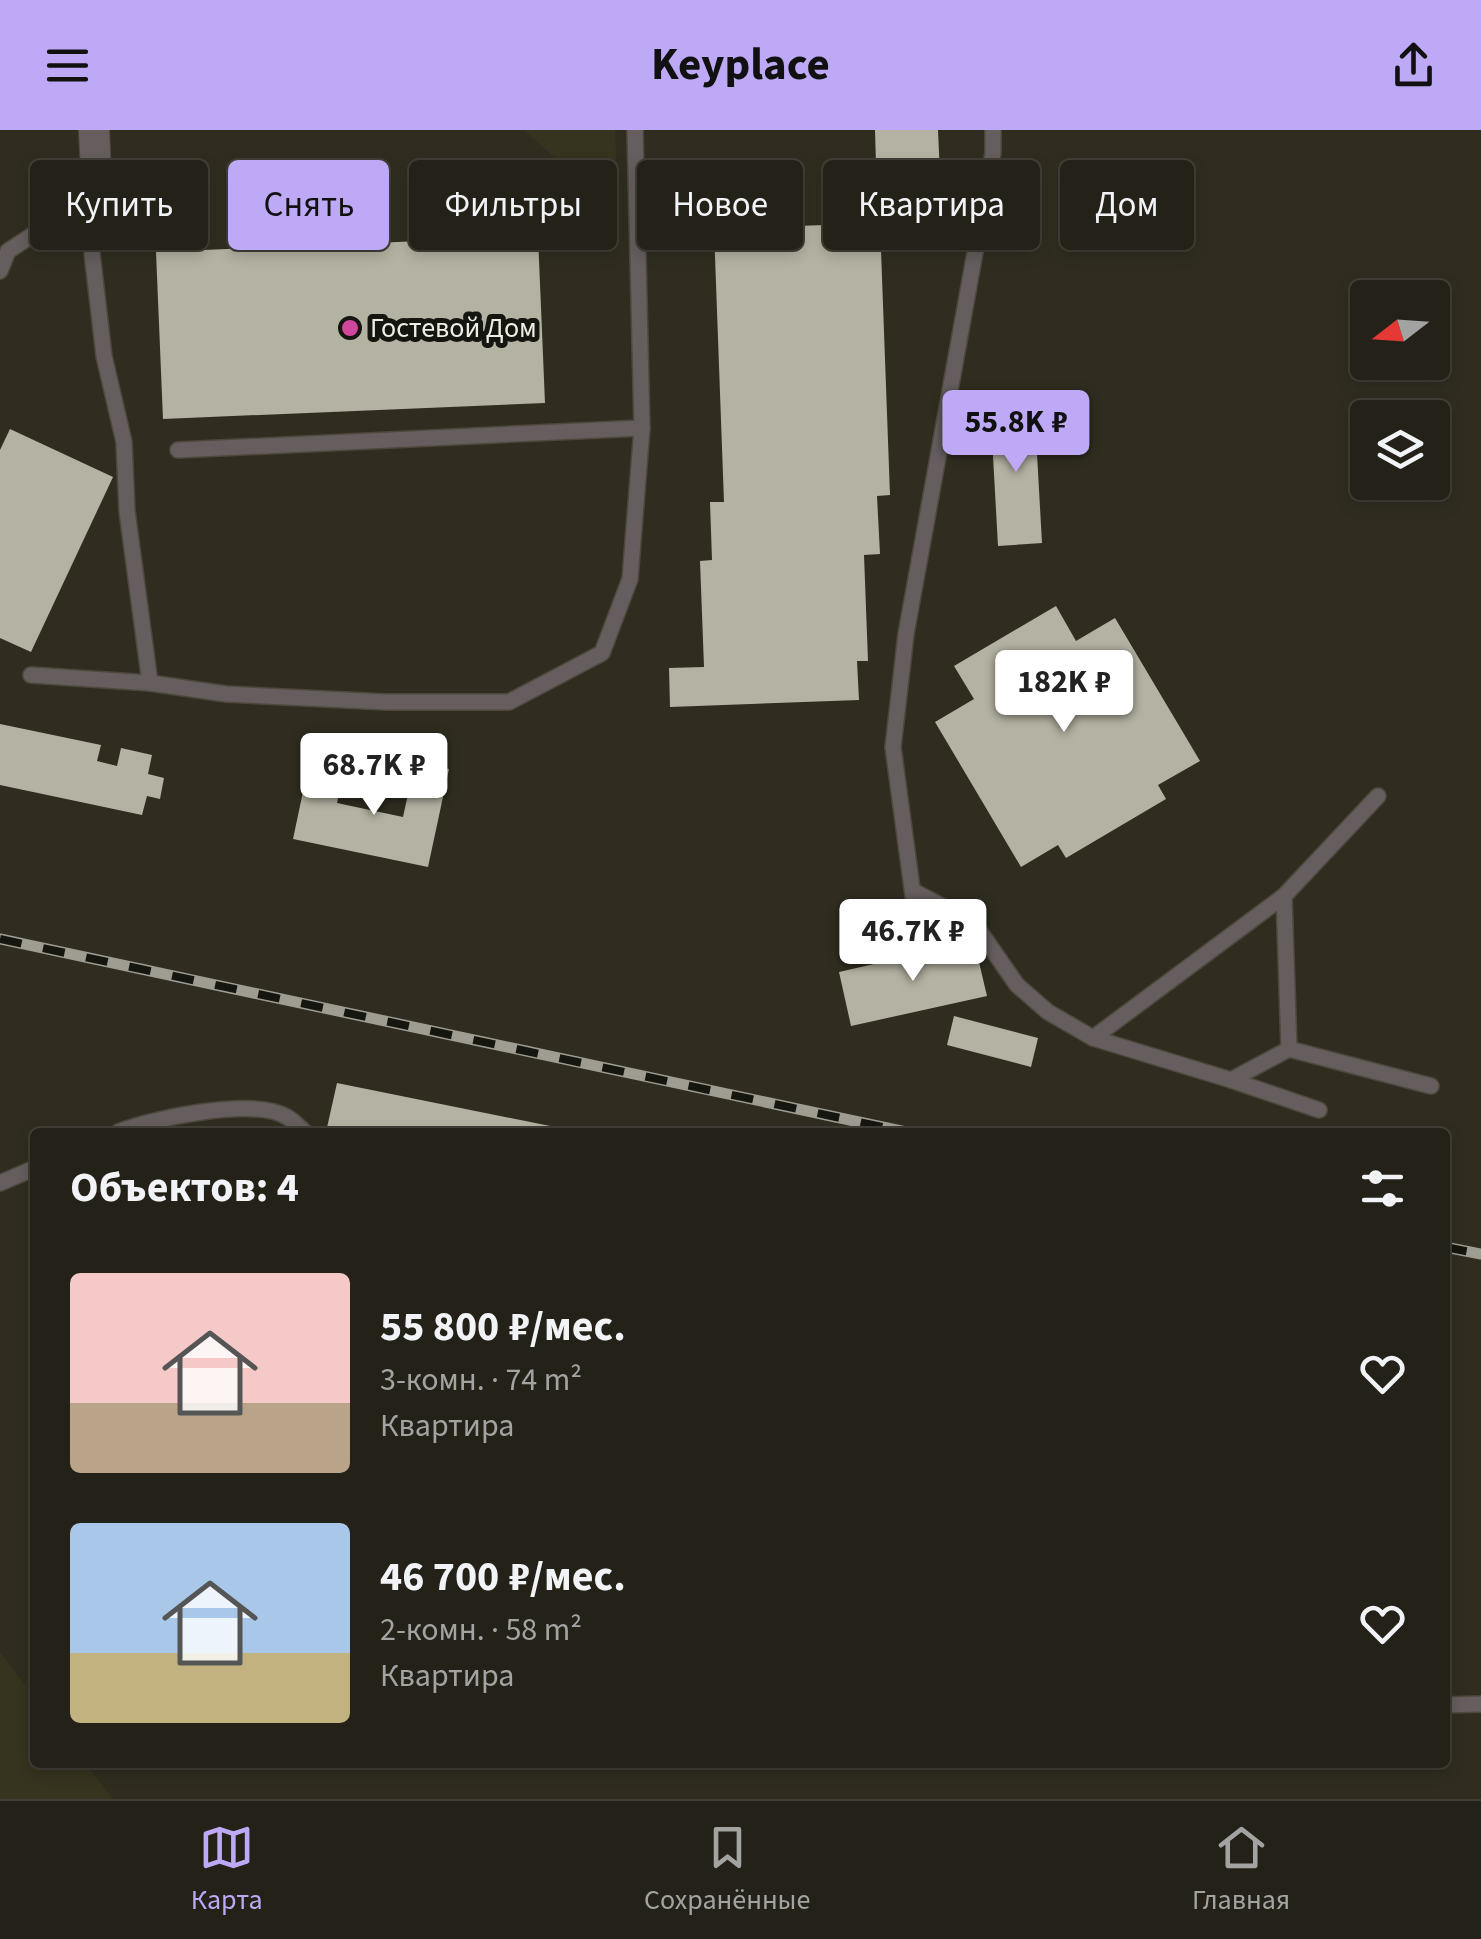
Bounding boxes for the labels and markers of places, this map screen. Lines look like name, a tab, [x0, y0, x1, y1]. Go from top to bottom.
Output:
place label: Гостевой Дом	[370, 308, 537, 348]
marker: Гостевой Дом	[339, 317, 361, 339]
pin: 55.8K ₽	[924, 390, 1108, 475]
pin: 182K ₽	[983, 650, 1145, 735]
pin: 68.7K ₽	[282, 733, 466, 818]
pin: 46.7K ₽	[821, 899, 1005, 984]

